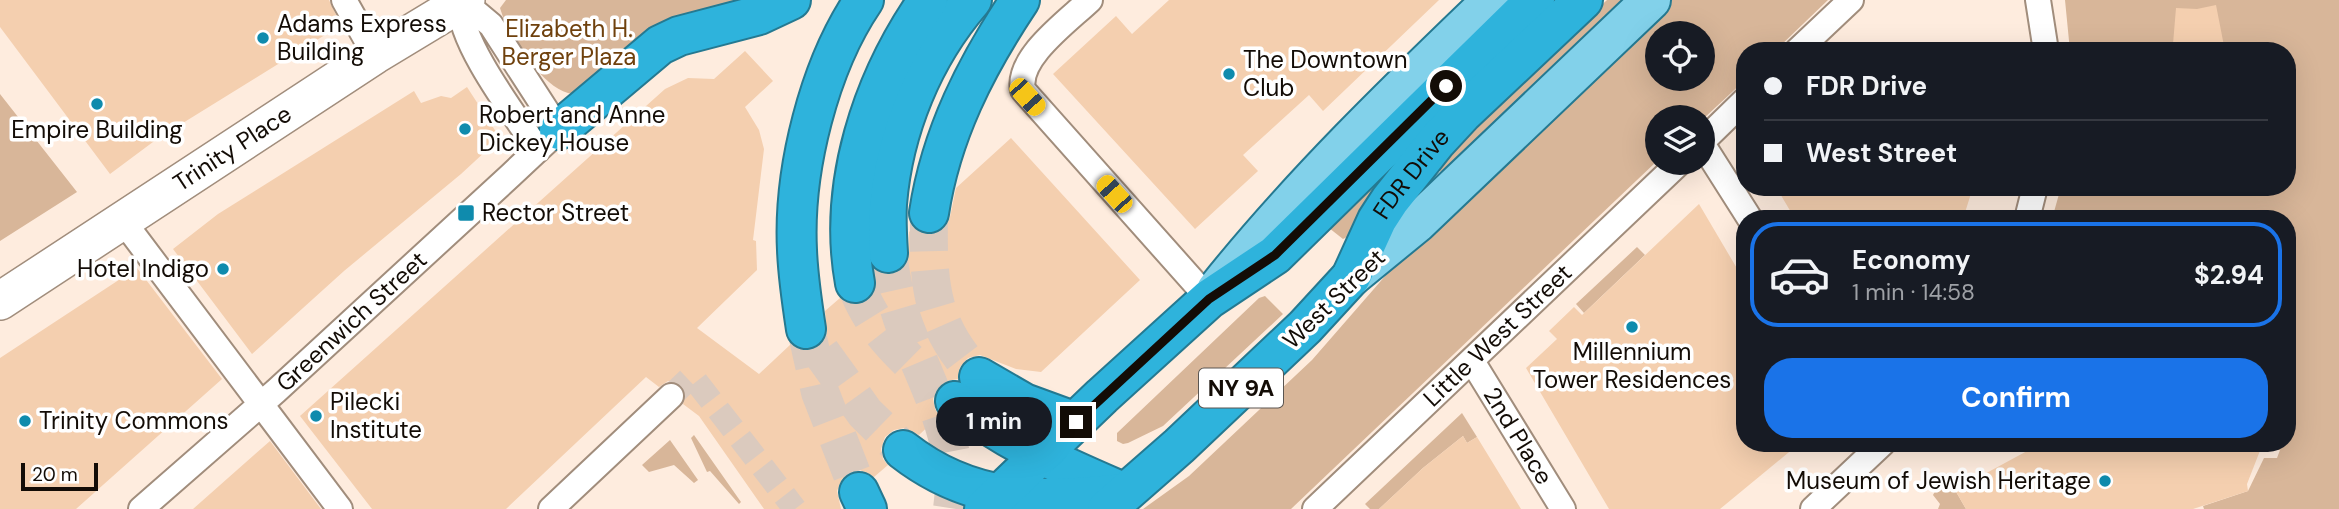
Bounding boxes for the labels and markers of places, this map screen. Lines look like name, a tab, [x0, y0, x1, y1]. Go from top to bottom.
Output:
place label: Adams Express Building	[277, 8, 447, 67]
marker: Adams Express Building	[255, 30, 271, 46]
place label: The Downtown Club	[1243, 44, 1408, 103]
marker: The Downtown Club	[1221, 66, 1237, 82]
marker: Empire Building	[89, 96, 105, 112]
place label: Robert and Anne Dickey House	[479, 99, 665, 158]
place label: Empire Building	[11, 114, 183, 145]
marker: Robert and Anne Dickey House	[457, 121, 473, 137]
place label: Rector Street	[482, 197, 629, 228]
marker: Rector Street	[456, 203, 476, 223]
place label: Hotel Indigo	[77, 253, 209, 284]
marker: Hotel Indigo	[215, 261, 231, 277]
marker: Millennium Tower Residences	[1624, 319, 1640, 335]
place label: Millennium Tower Residences	[1533, 336, 1731, 395]
place label: Pilecki Institute	[330, 386, 422, 445]
place label: Trinity Commons	[39, 405, 229, 436]
marker: Pilecki Institute	[308, 408, 324, 424]
marker: Trinity Commons	[17, 413, 33, 429]
place label: Museum of Jewish Heritage	[1786, 465, 2091, 496]
marker: Museum of Jewish Heritage	[2097, 473, 2113, 489]

